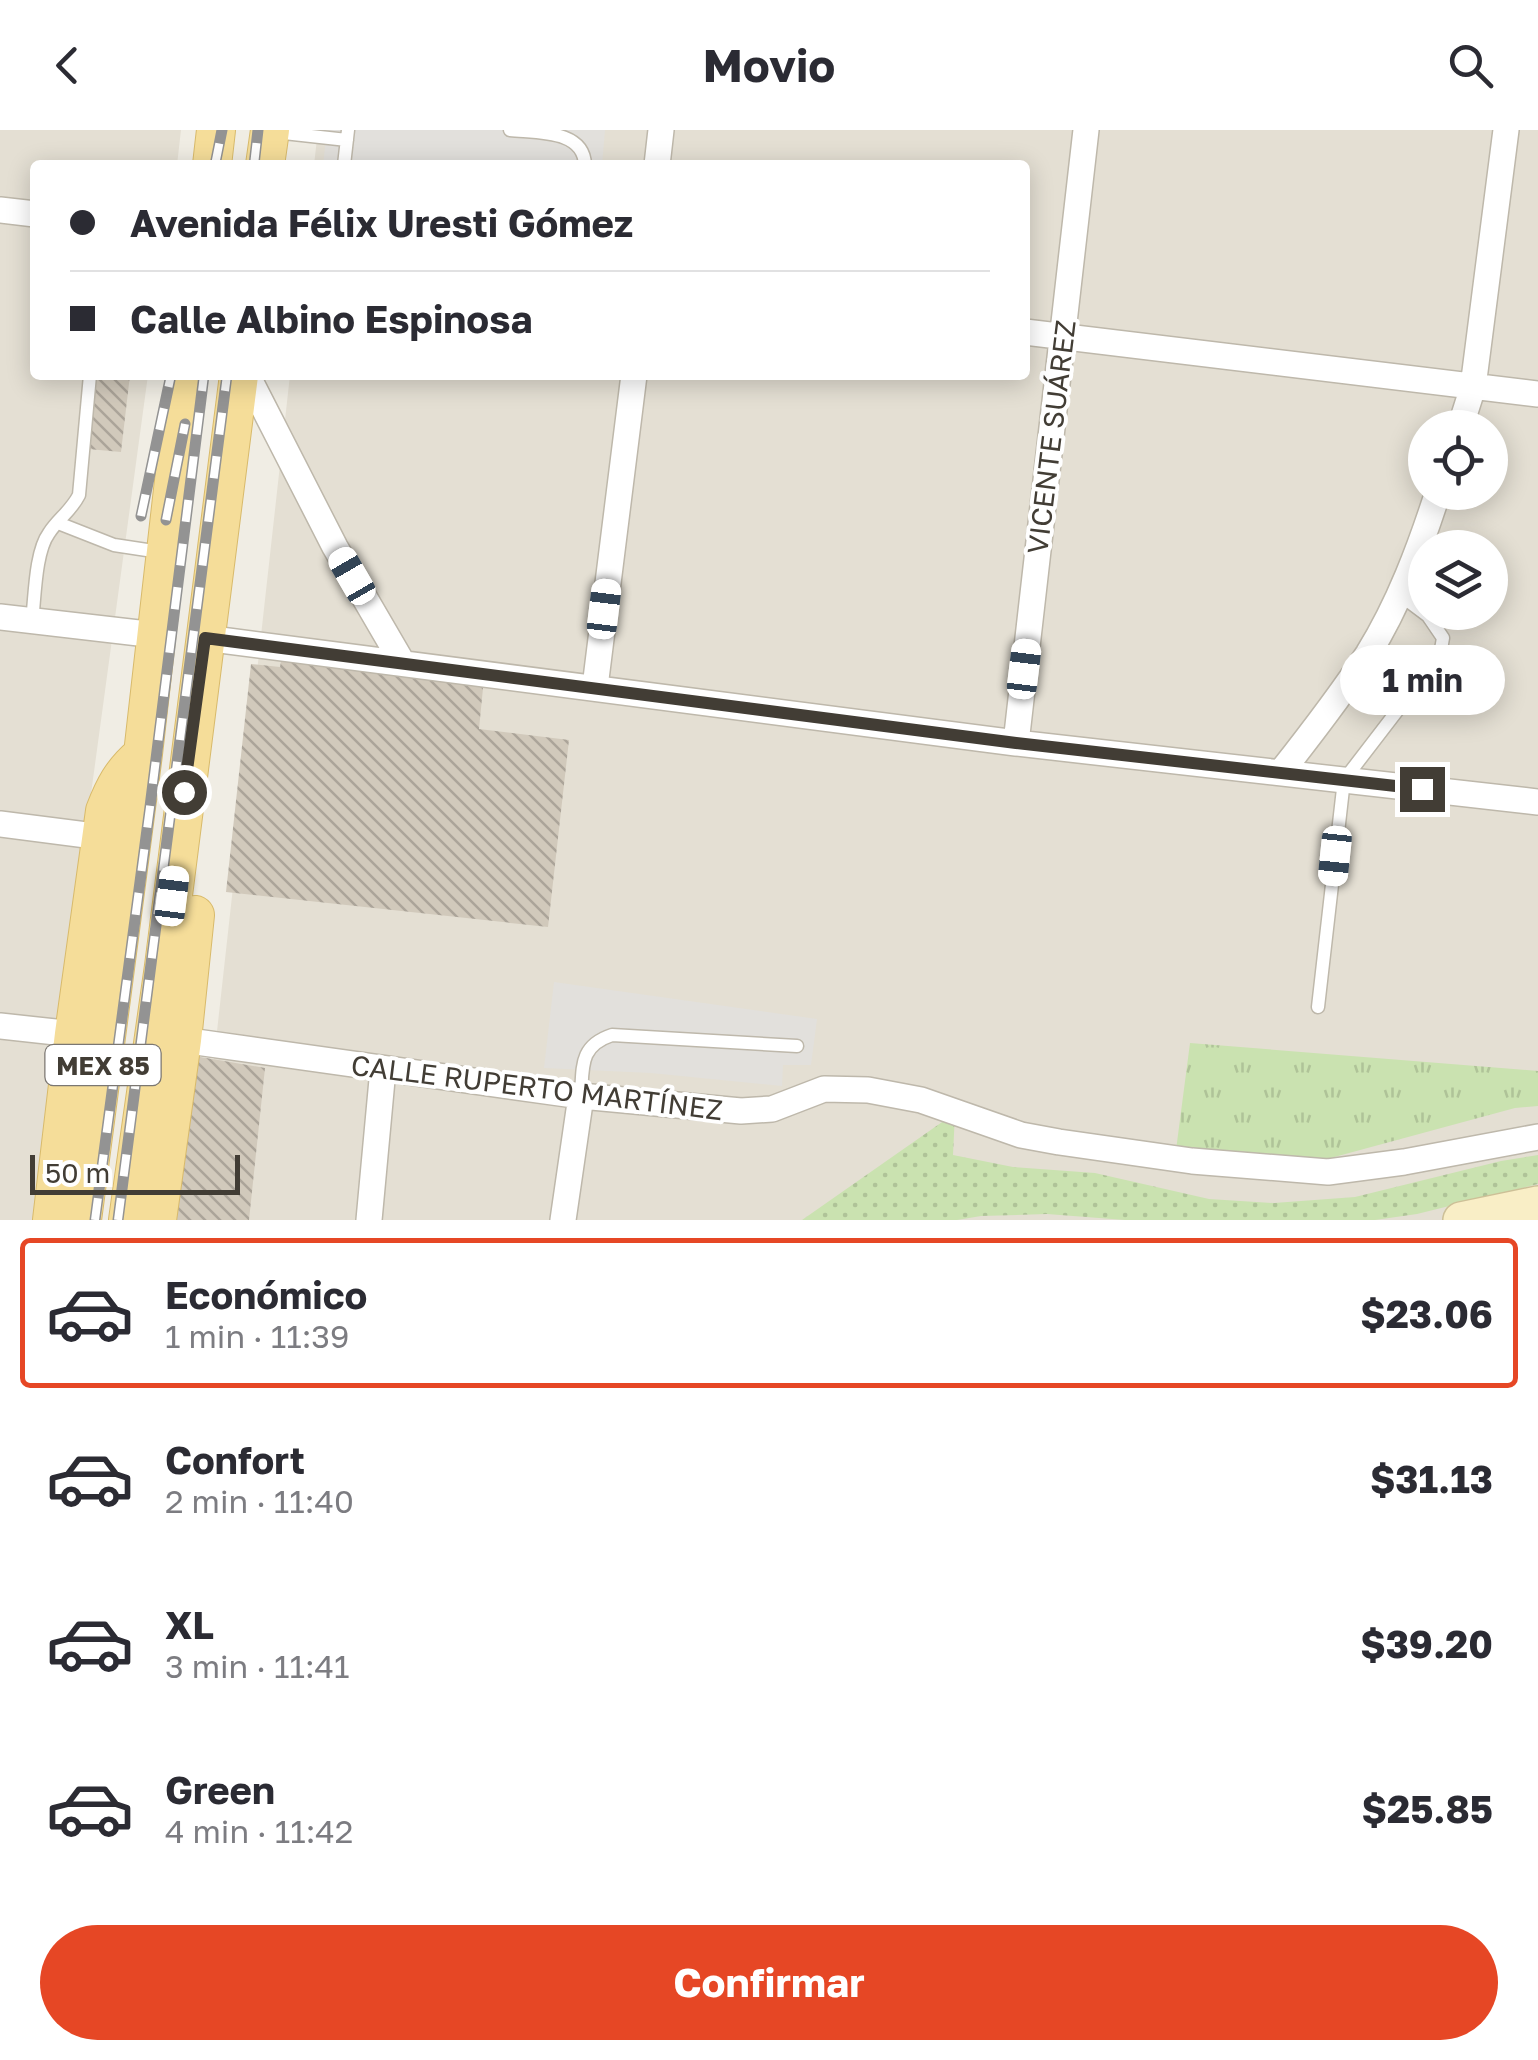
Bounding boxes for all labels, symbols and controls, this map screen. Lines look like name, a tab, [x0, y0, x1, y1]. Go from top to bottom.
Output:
icon: back	[40, 38, 95, 93]
text: Movio	[703, 38, 835, 92]
icon: search	[1443, 38, 1498, 93]
text: Avenida Félix Uresti Gómez	[130, 200, 633, 245]
text: Calle Albino Espinosa	[130, 296, 533, 341]
street label: VICENTE SUÁREZ	[1020, 318, 1082, 556]
map controls	[1408, 410, 1508, 630]
button: locate	[1408, 410, 1508, 510]
button: layers	[1408, 530, 1508, 630]
car	[324, 543, 380, 609]
car	[585, 577, 623, 641]
car	[1005, 637, 1043, 701]
callout: 1 min	[1340, 644, 1504, 714]
text: 1 min	[1382, 661, 1463, 699]
route end	[1400, 767, 1445, 812]
route start	[162, 770, 207, 815]
car	[1317, 825, 1353, 887]
car	[153, 864, 191, 928]
road number: MEX 85	[46, 1045, 160, 1085]
street label: CALLE RUPERTO MARTÍNEZ	[349, 1048, 725, 1126]
scale bar	[30, 1150, 240, 1194]
text: 50 m	[45, 1156, 110, 1189]
icon: car	[45, 1268, 135, 1358]
text: Económico	[165, 1272, 367, 1317]
text: $23.06	[1360, 1291, 1493, 1336]
text: 1 min · 11:39	[165, 1317, 349, 1355]
icon: car	[45, 1433, 135, 1523]
text: Confort	[165, 1437, 305, 1482]
text: $31.13	[1370, 1456, 1493, 1501]
text: 2 min · 11:40	[165, 1482, 354, 1520]
icon: car	[45, 1598, 135, 1688]
text: XL	[165, 1602, 214, 1647]
text: $39.20	[1360, 1621, 1493, 1666]
text: 3 min · 11:41	[165, 1647, 350, 1685]
icon: car	[45, 1763, 135, 1853]
text: Green	[165, 1767, 275, 1812]
text: $25.85	[1362, 1786, 1493, 1831]
text: 4 min · 11:42	[165, 1812, 353, 1850]
button: Confirmar	[40, 1925, 1498, 2040]

